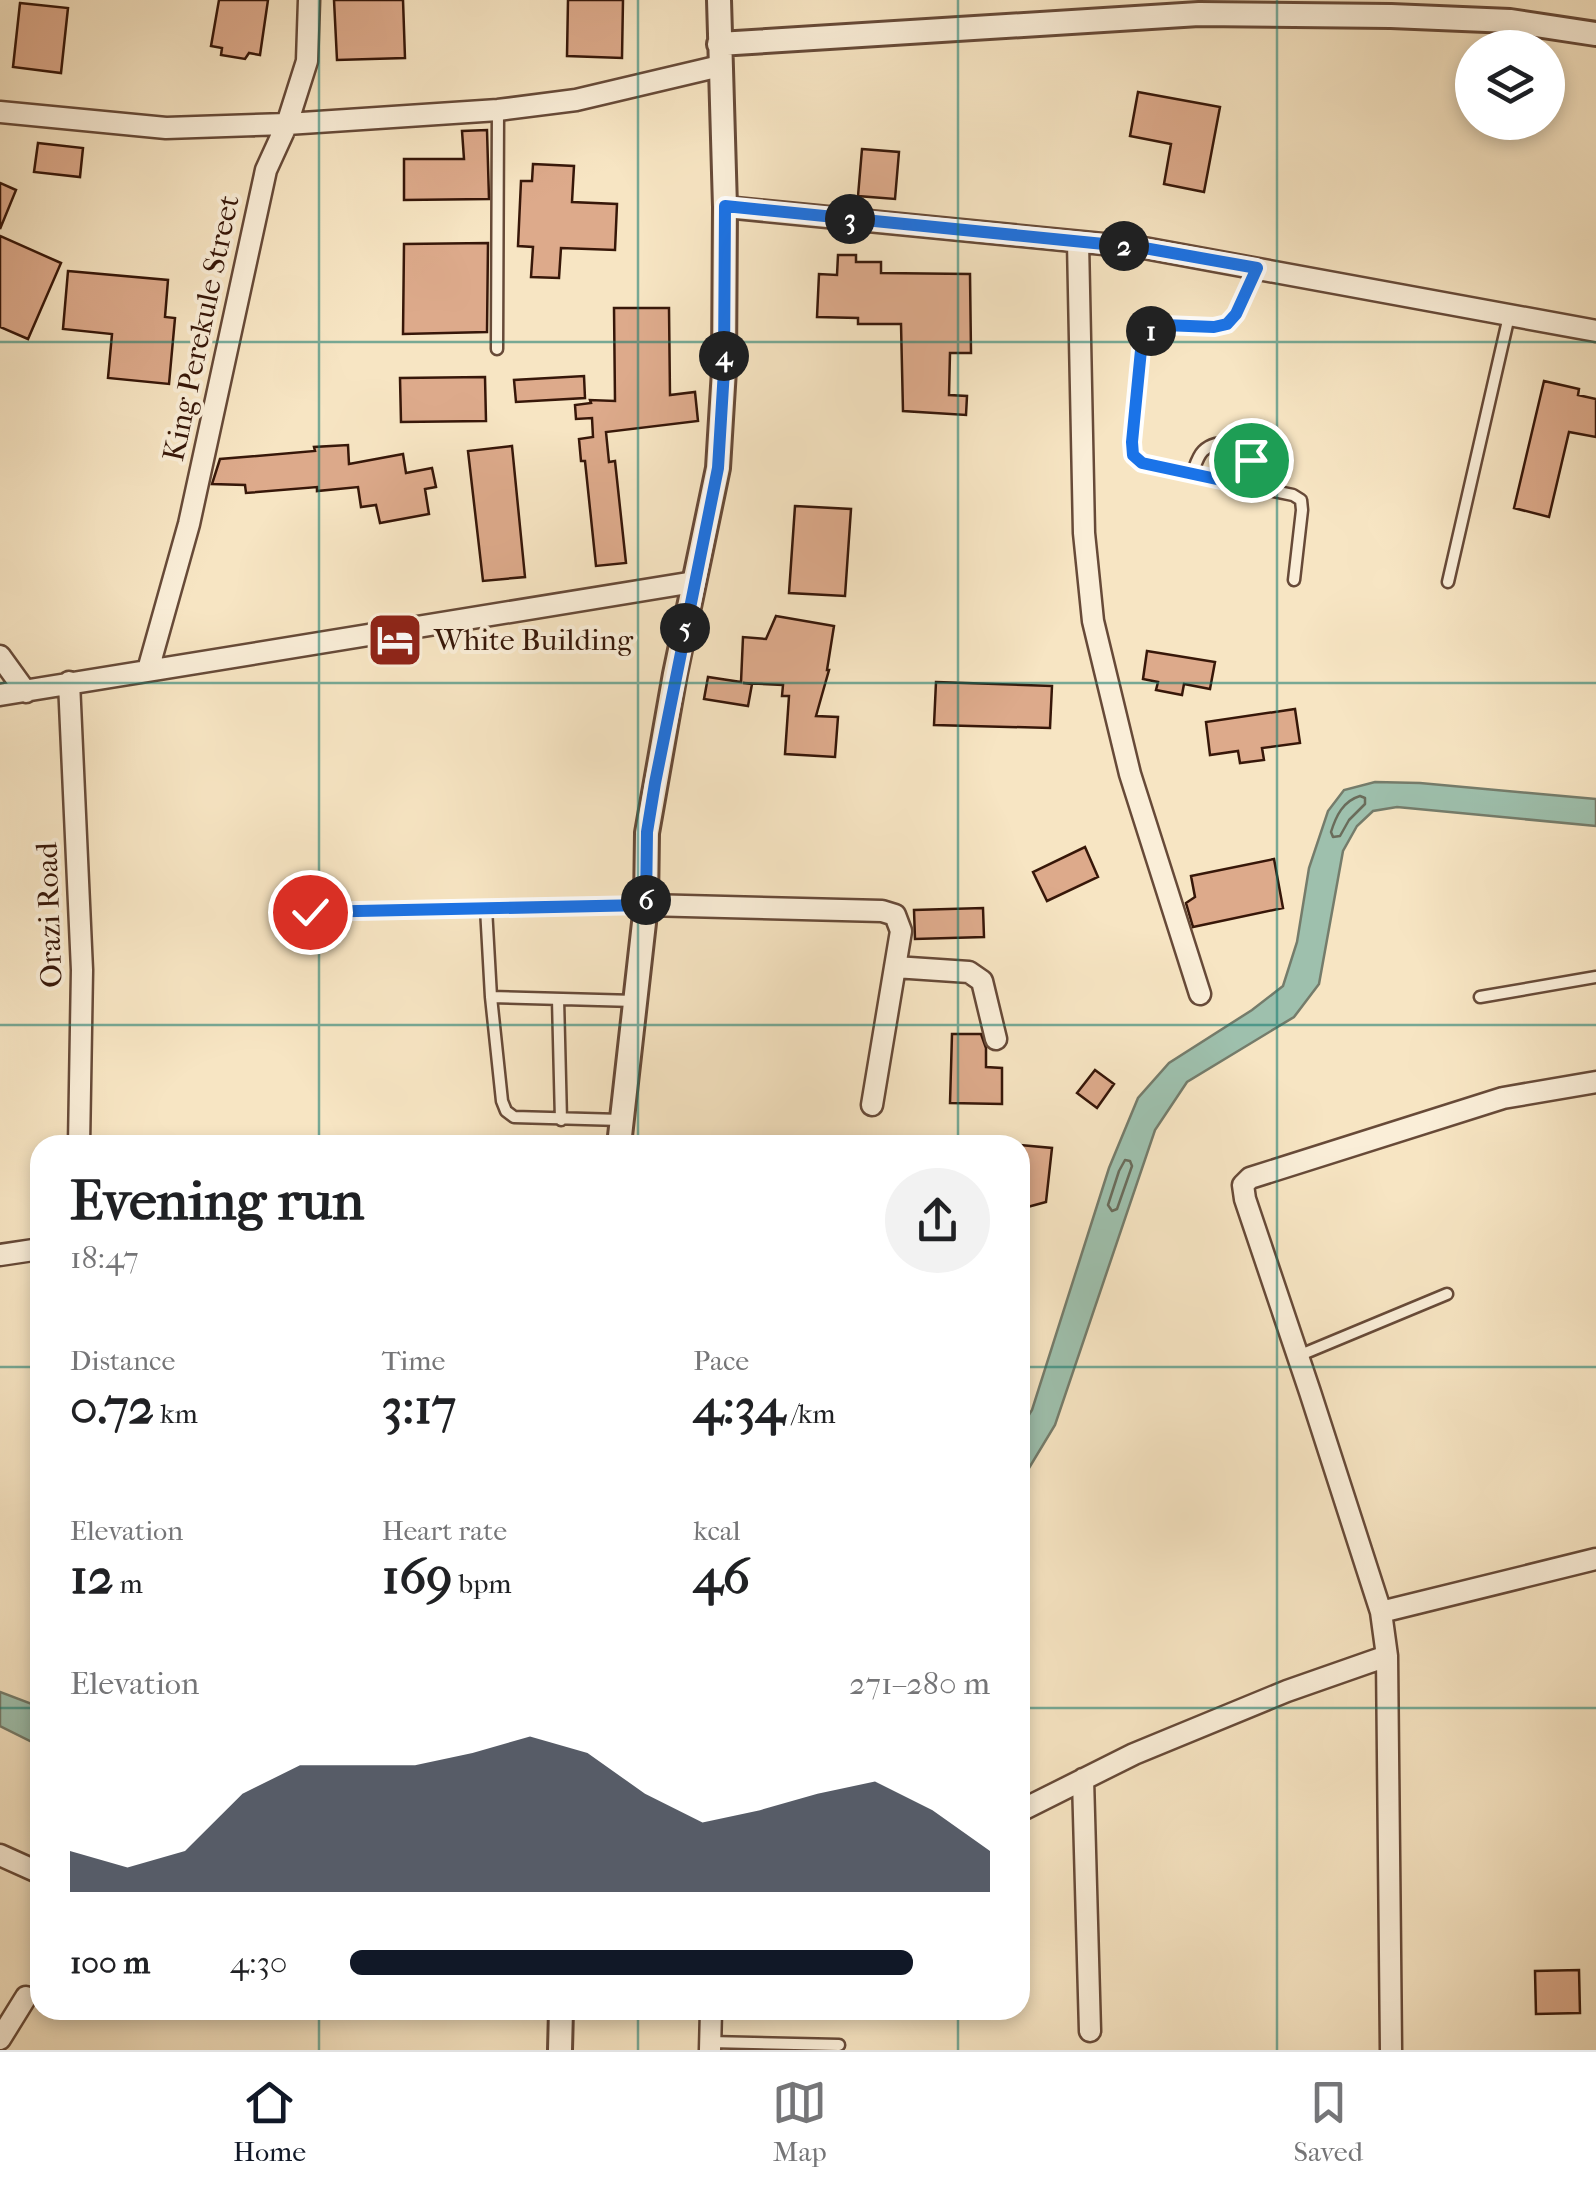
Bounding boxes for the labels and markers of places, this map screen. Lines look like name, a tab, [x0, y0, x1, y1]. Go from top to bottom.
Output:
pin: 3	[825, 194, 875, 244]
pin: 2	[1099, 221, 1149, 271]
pin: 1	[1126, 306, 1176, 356]
pin: 4	[699, 331, 749, 381]
pin	[1209, 418, 1294, 503]
pin: 5	[660, 603, 710, 653]
hotel icon: White Building	[365, 610, 425, 670]
place label: White Building	[433, 623, 634, 658]
pin	[268, 870, 353, 955]
pin: 6	[621, 875, 671, 925]

